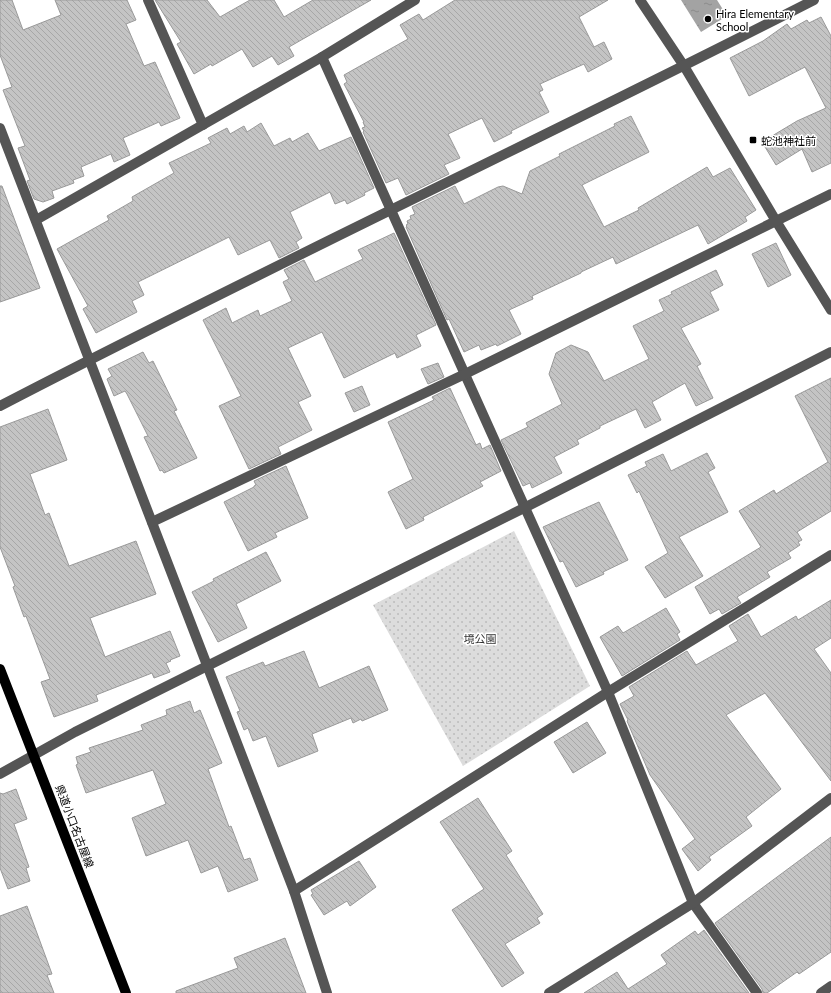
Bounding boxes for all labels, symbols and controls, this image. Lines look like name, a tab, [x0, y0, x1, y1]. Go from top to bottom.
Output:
place label: Hira Elementary School	[716, 7, 794, 33]
marker: Hira Elementary School	[703, 14, 713, 24]
place label: 蛇池神社前	[761, 134, 816, 147]
marker: 蛇池神社前	[748, 135, 758, 145]
park label: 境公園	[464, 632, 497, 645]
street label: 県道小口名古屋線	[53, 783, 97, 869]

